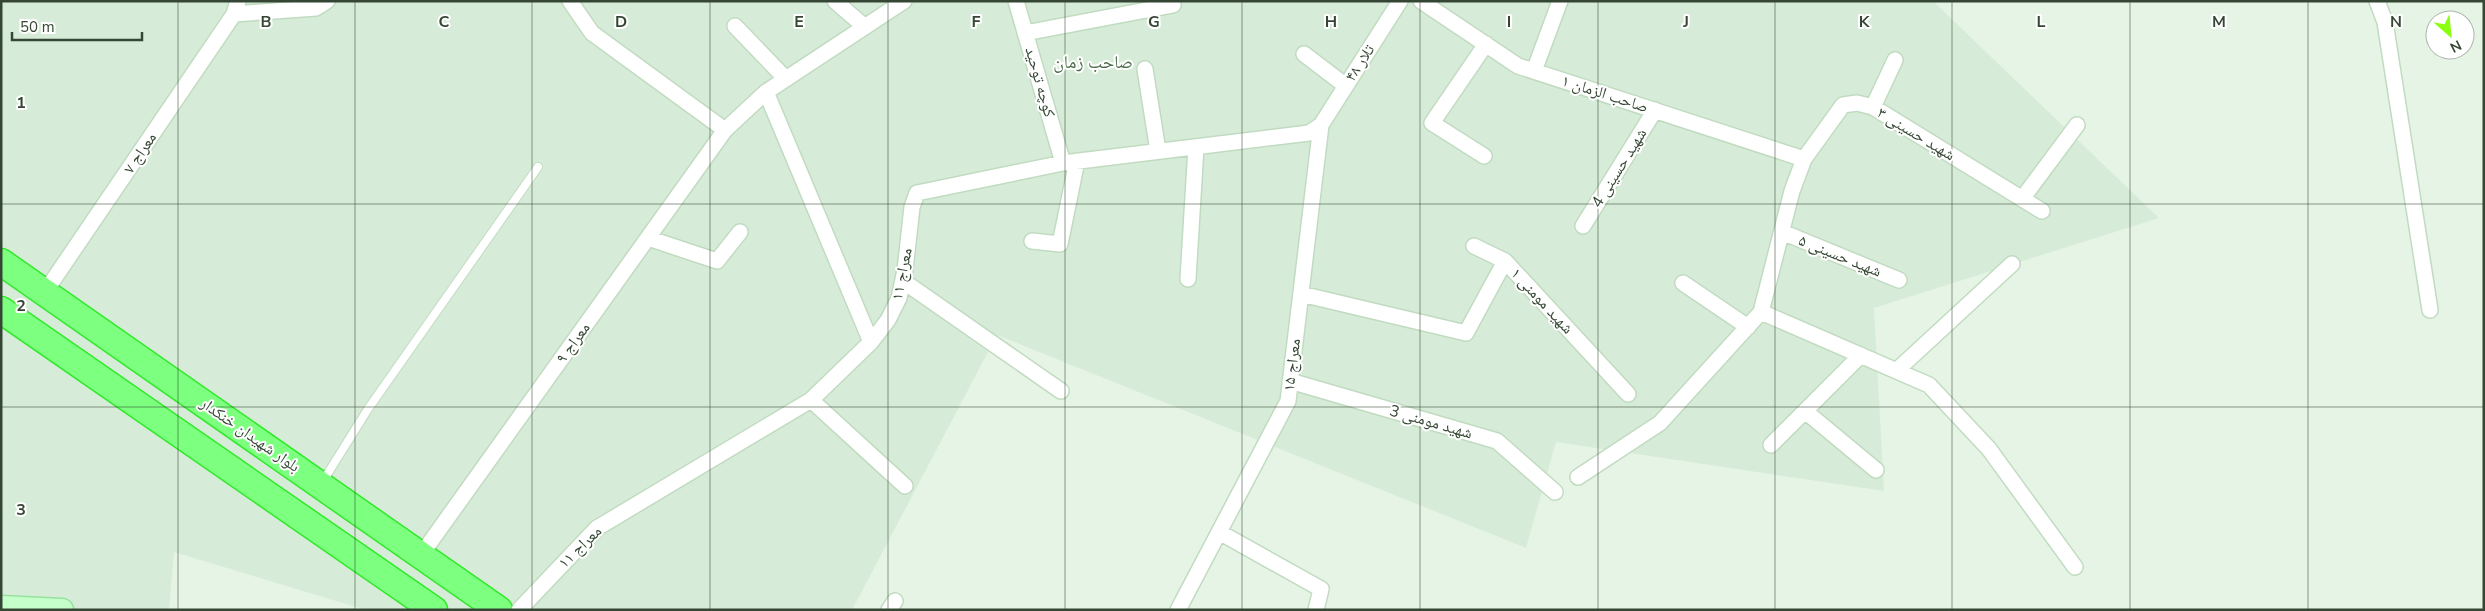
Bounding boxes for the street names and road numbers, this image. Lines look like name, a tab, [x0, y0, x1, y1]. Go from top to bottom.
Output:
street label: تلار ۴۸	[1340, 40, 1380, 86]
street label: کوچه توحید	[1019, 44, 1061, 120]
street label: صاحب الزمان ۱	[1559, 70, 1651, 118]
street label: شهید حسینی ۳	[1873, 102, 1959, 166]
street label: شهید حسینی 4	[1586, 124, 1652, 212]
street label: معراج ۷	[118, 128, 162, 178]
street label: شهید حسینی ۵	[1795, 229, 1885, 283]
street label: معراج ۱۱	[886, 246, 918, 302]
street label: شهید مومنی ۱	[1506, 263, 1578, 339]
street label: معراج ۹	[551, 318, 595, 368]
street label: معراج ۱۵	[1278, 337, 1306, 393]
street label: بلوار شهیدان خنکدار	[195, 392, 304, 478]
street label: شهید مومنی 3	[1387, 400, 1475, 444]
street label: معراج ۱۱	[553, 521, 607, 573]

